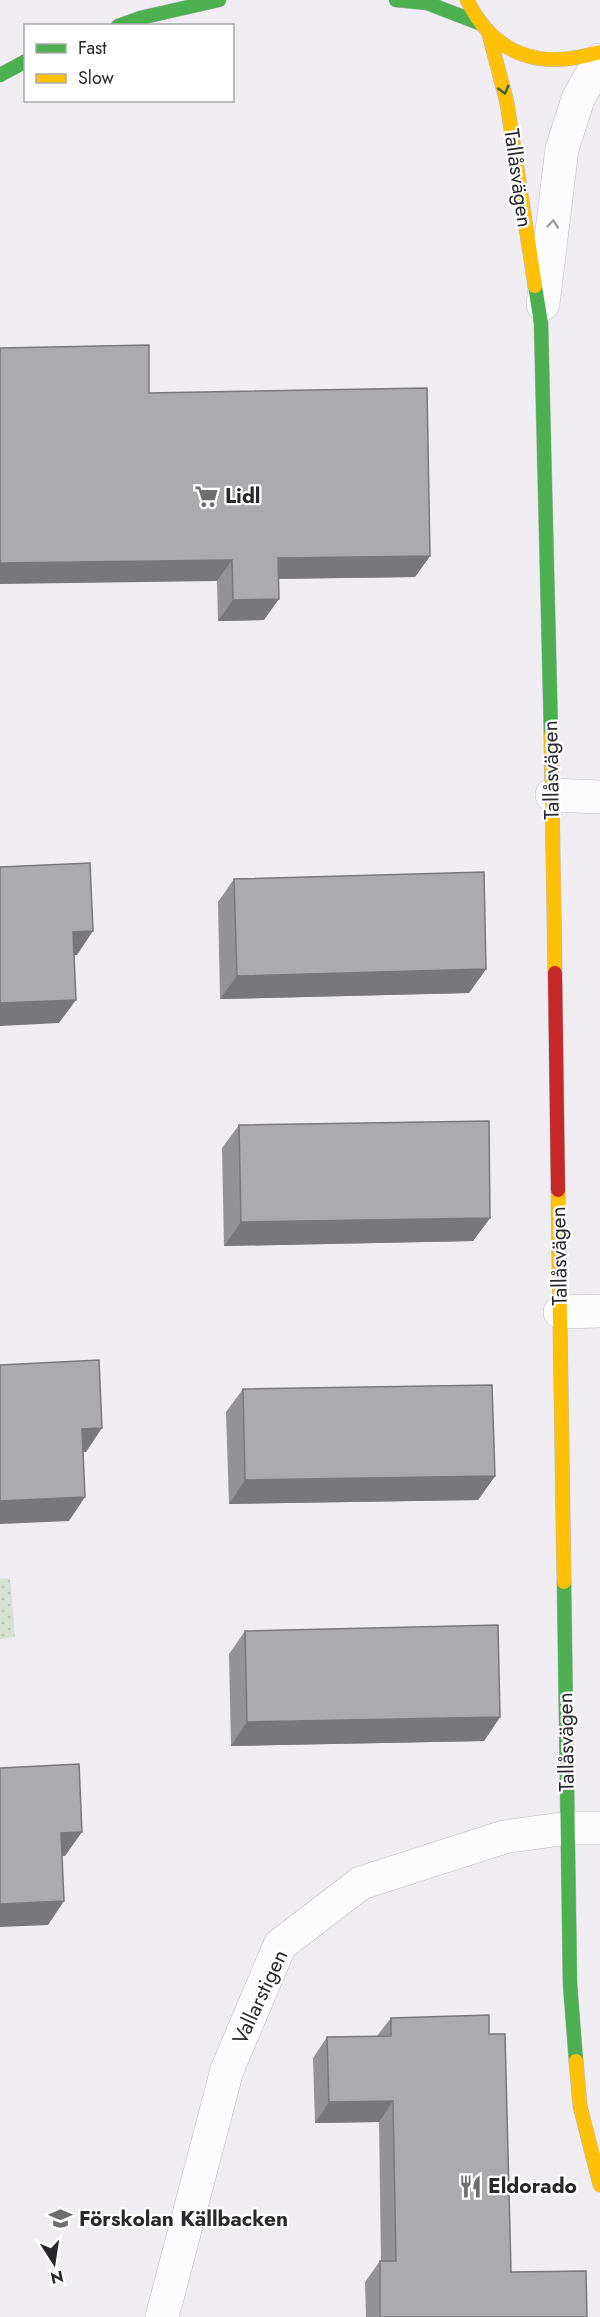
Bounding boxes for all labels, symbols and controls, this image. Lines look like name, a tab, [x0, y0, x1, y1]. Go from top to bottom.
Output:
legend	[24, 24, 234, 102]
text: Fast	[78, 35, 107, 61]
text: Slow	[78, 65, 115, 91]
one-way arrow	[497, 84, 509, 95]
street label: Tallåsvägen	[496, 127, 540, 229]
one-way arrow	[546, 219, 558, 228]
place label: Lidl	[225, 481, 261, 511]
supermarket icon: Lidl	[194, 483, 220, 509]
street label: Tallåsvägen	[535, 720, 567, 820]
street label: Tallåsvägen	[543, 1206, 575, 1306]
street label: Tallåsvägen	[550, 1692, 582, 1792]
street label: Vallarstigen	[225, 1945, 295, 2049]
place label: Eldorado	[488, 2171, 577, 2201]
restaurant icon: Eldorado	[457, 2173, 483, 2199]
place label: Förskolan Källbacken	[79, 2204, 288, 2234]
school or university icon: Förskolan Källbacken	[48, 2206, 74, 2232]
north arrow	[24, 2233, 84, 2293]
text: N	[48, 2265, 66, 2290]

